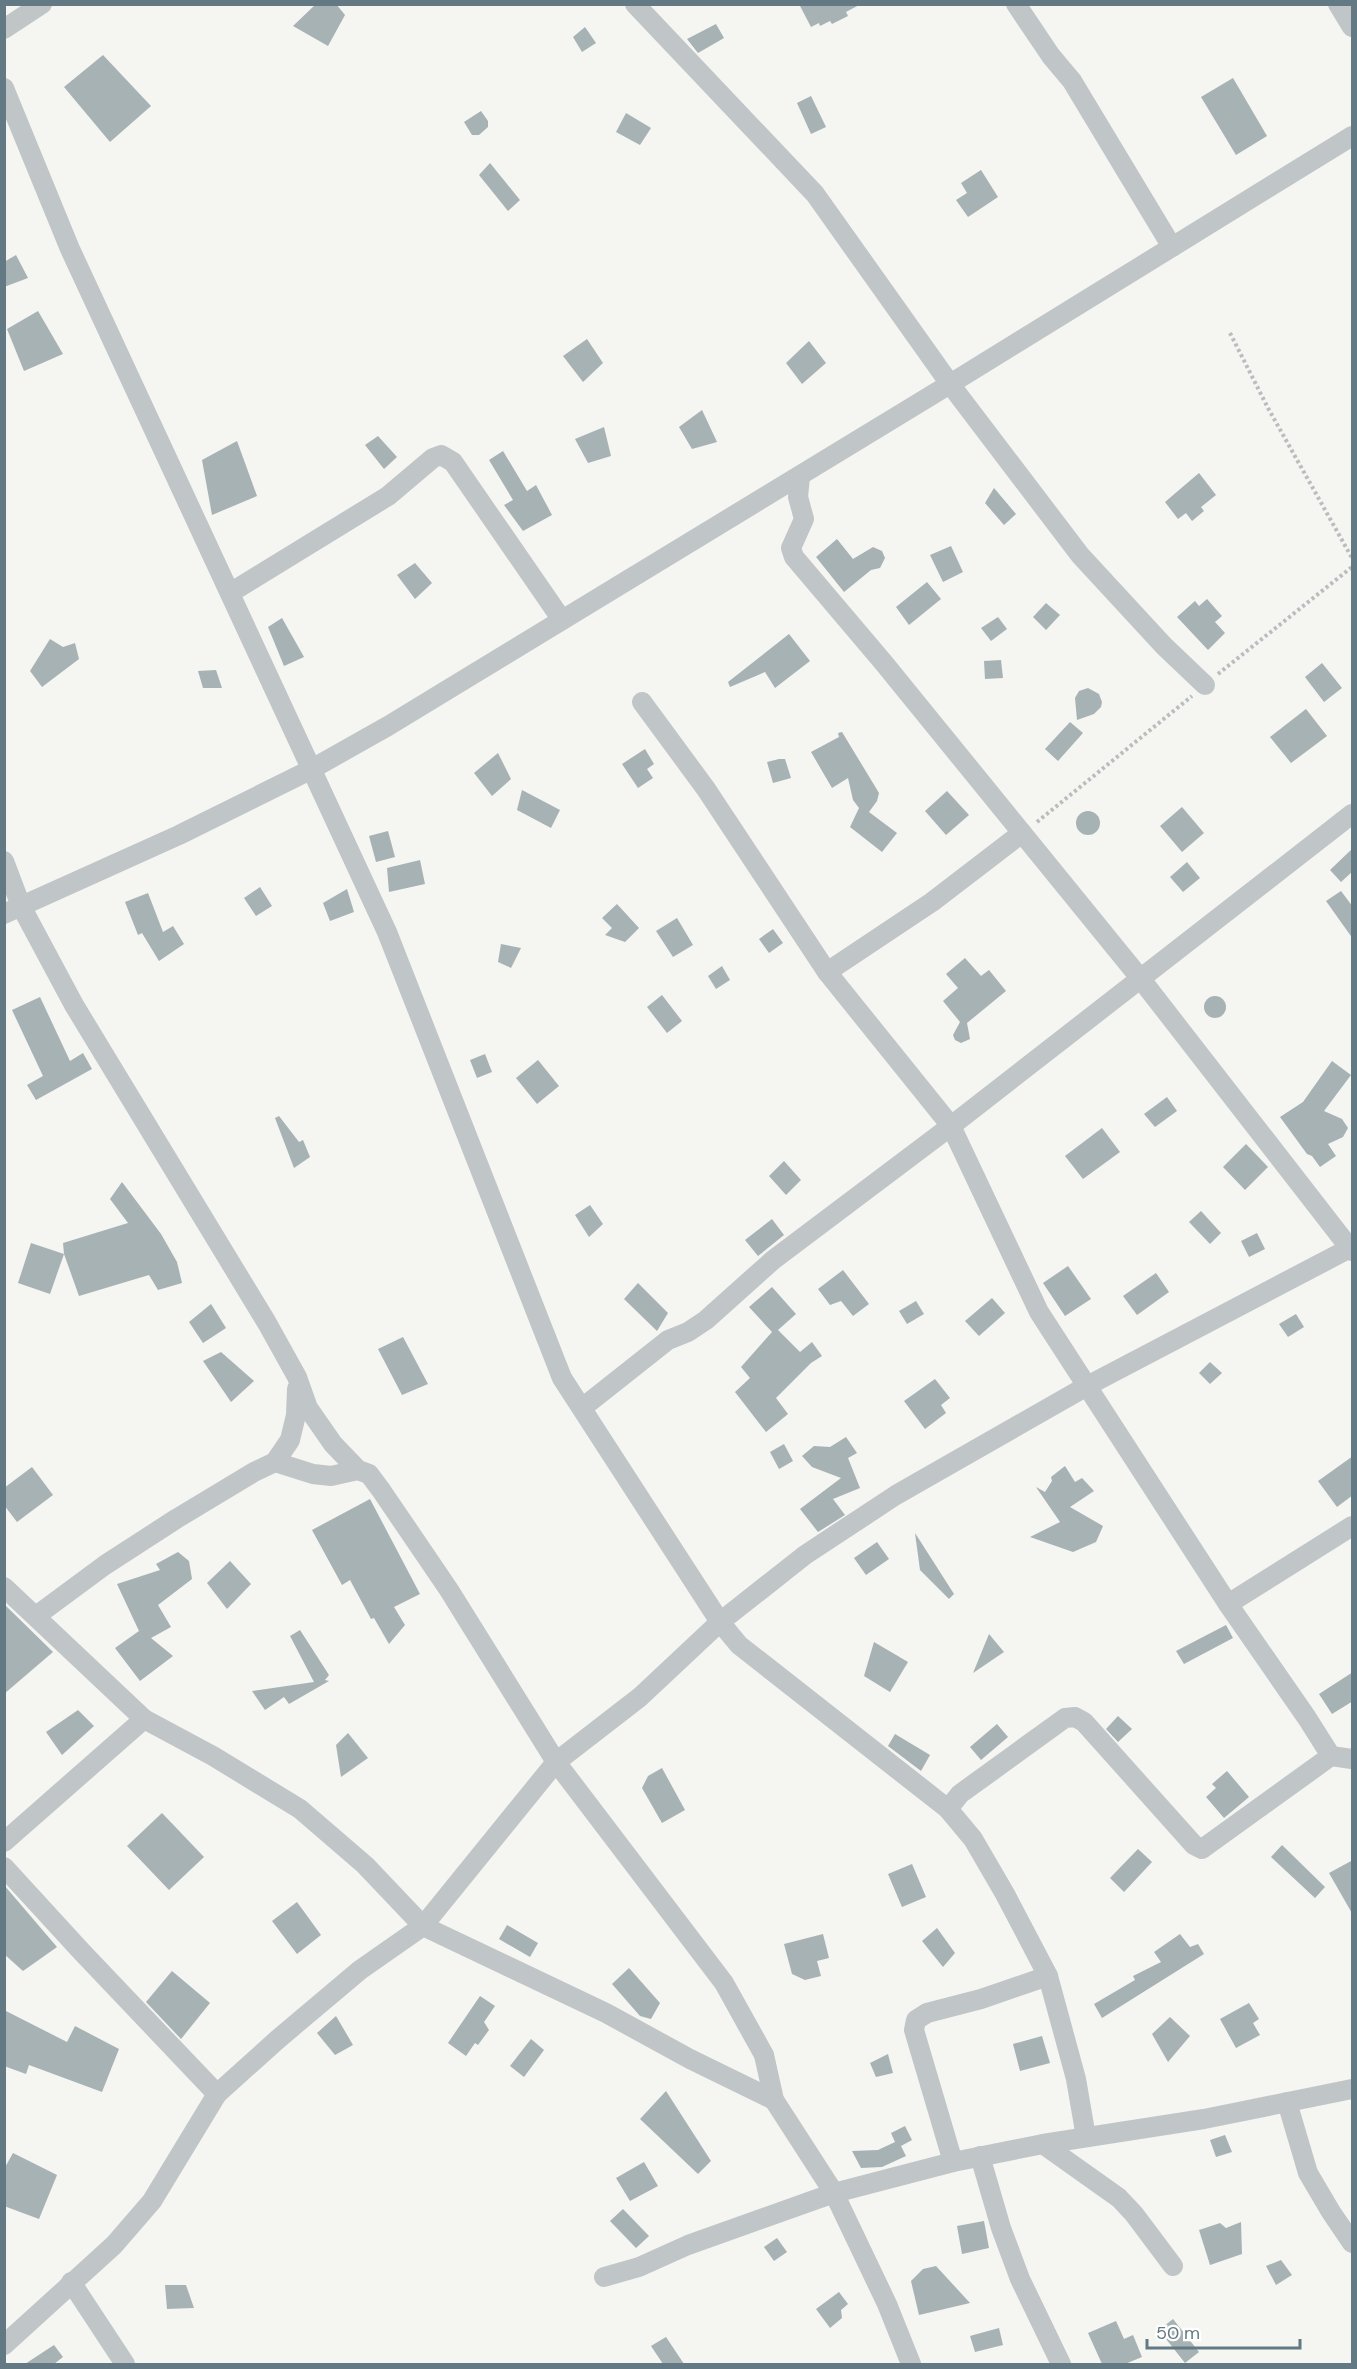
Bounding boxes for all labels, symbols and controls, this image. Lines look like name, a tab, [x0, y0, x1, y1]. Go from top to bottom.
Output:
scale bar	[1147, 2312, 1300, 2350]
text: 50 m	[1156, 2321, 1200, 2345]

